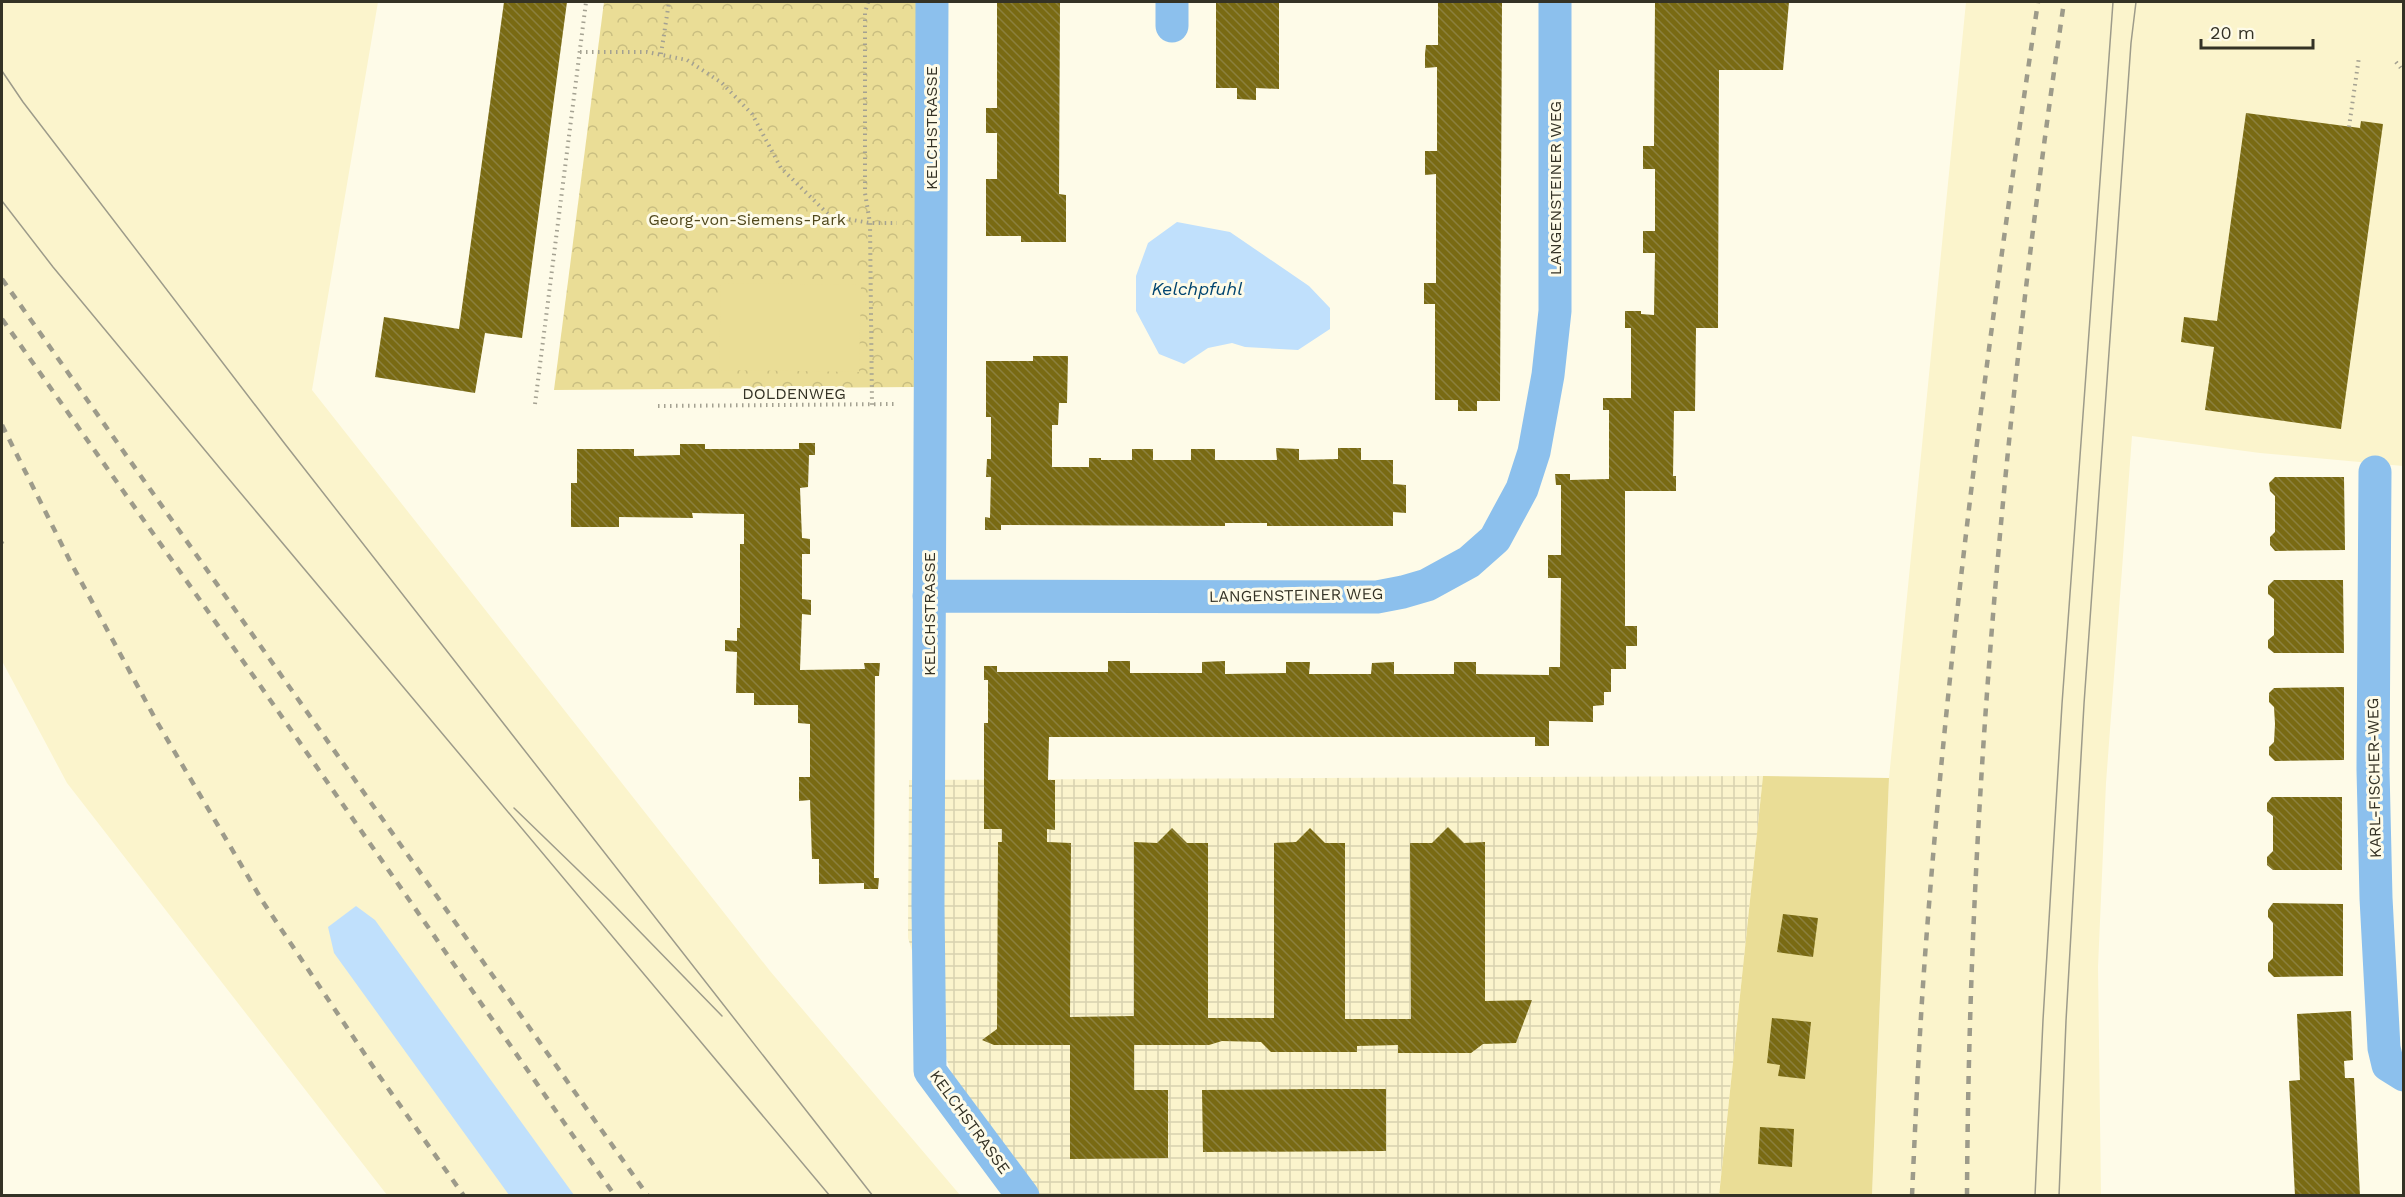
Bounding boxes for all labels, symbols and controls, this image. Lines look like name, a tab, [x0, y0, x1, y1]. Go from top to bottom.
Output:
scale bar	[2201, 12, 2314, 50]
text: 20 m	[2210, 22, 2255, 43]
street label: KELCHSTRASSE	[922, 66, 941, 190]
street label: LANGENSTEINER WEG	[1546, 101, 1565, 275]
park label: Georg-von-Siemens-Park	[648, 210, 846, 229]
water label: Kelchpfuhl	[1151, 278, 1243, 299]
street label: DOLDENWEG	[742, 384, 846, 403]
street label: KELCHSTRASSE	[920, 552, 939, 676]
street label: LANGENSTEINER WEG	[1209, 584, 1383, 606]
street label: KARL-FISCHER-WEG	[2363, 698, 2385, 858]
street label: KELCHSTRASSE	[926, 1066, 1014, 1178]

